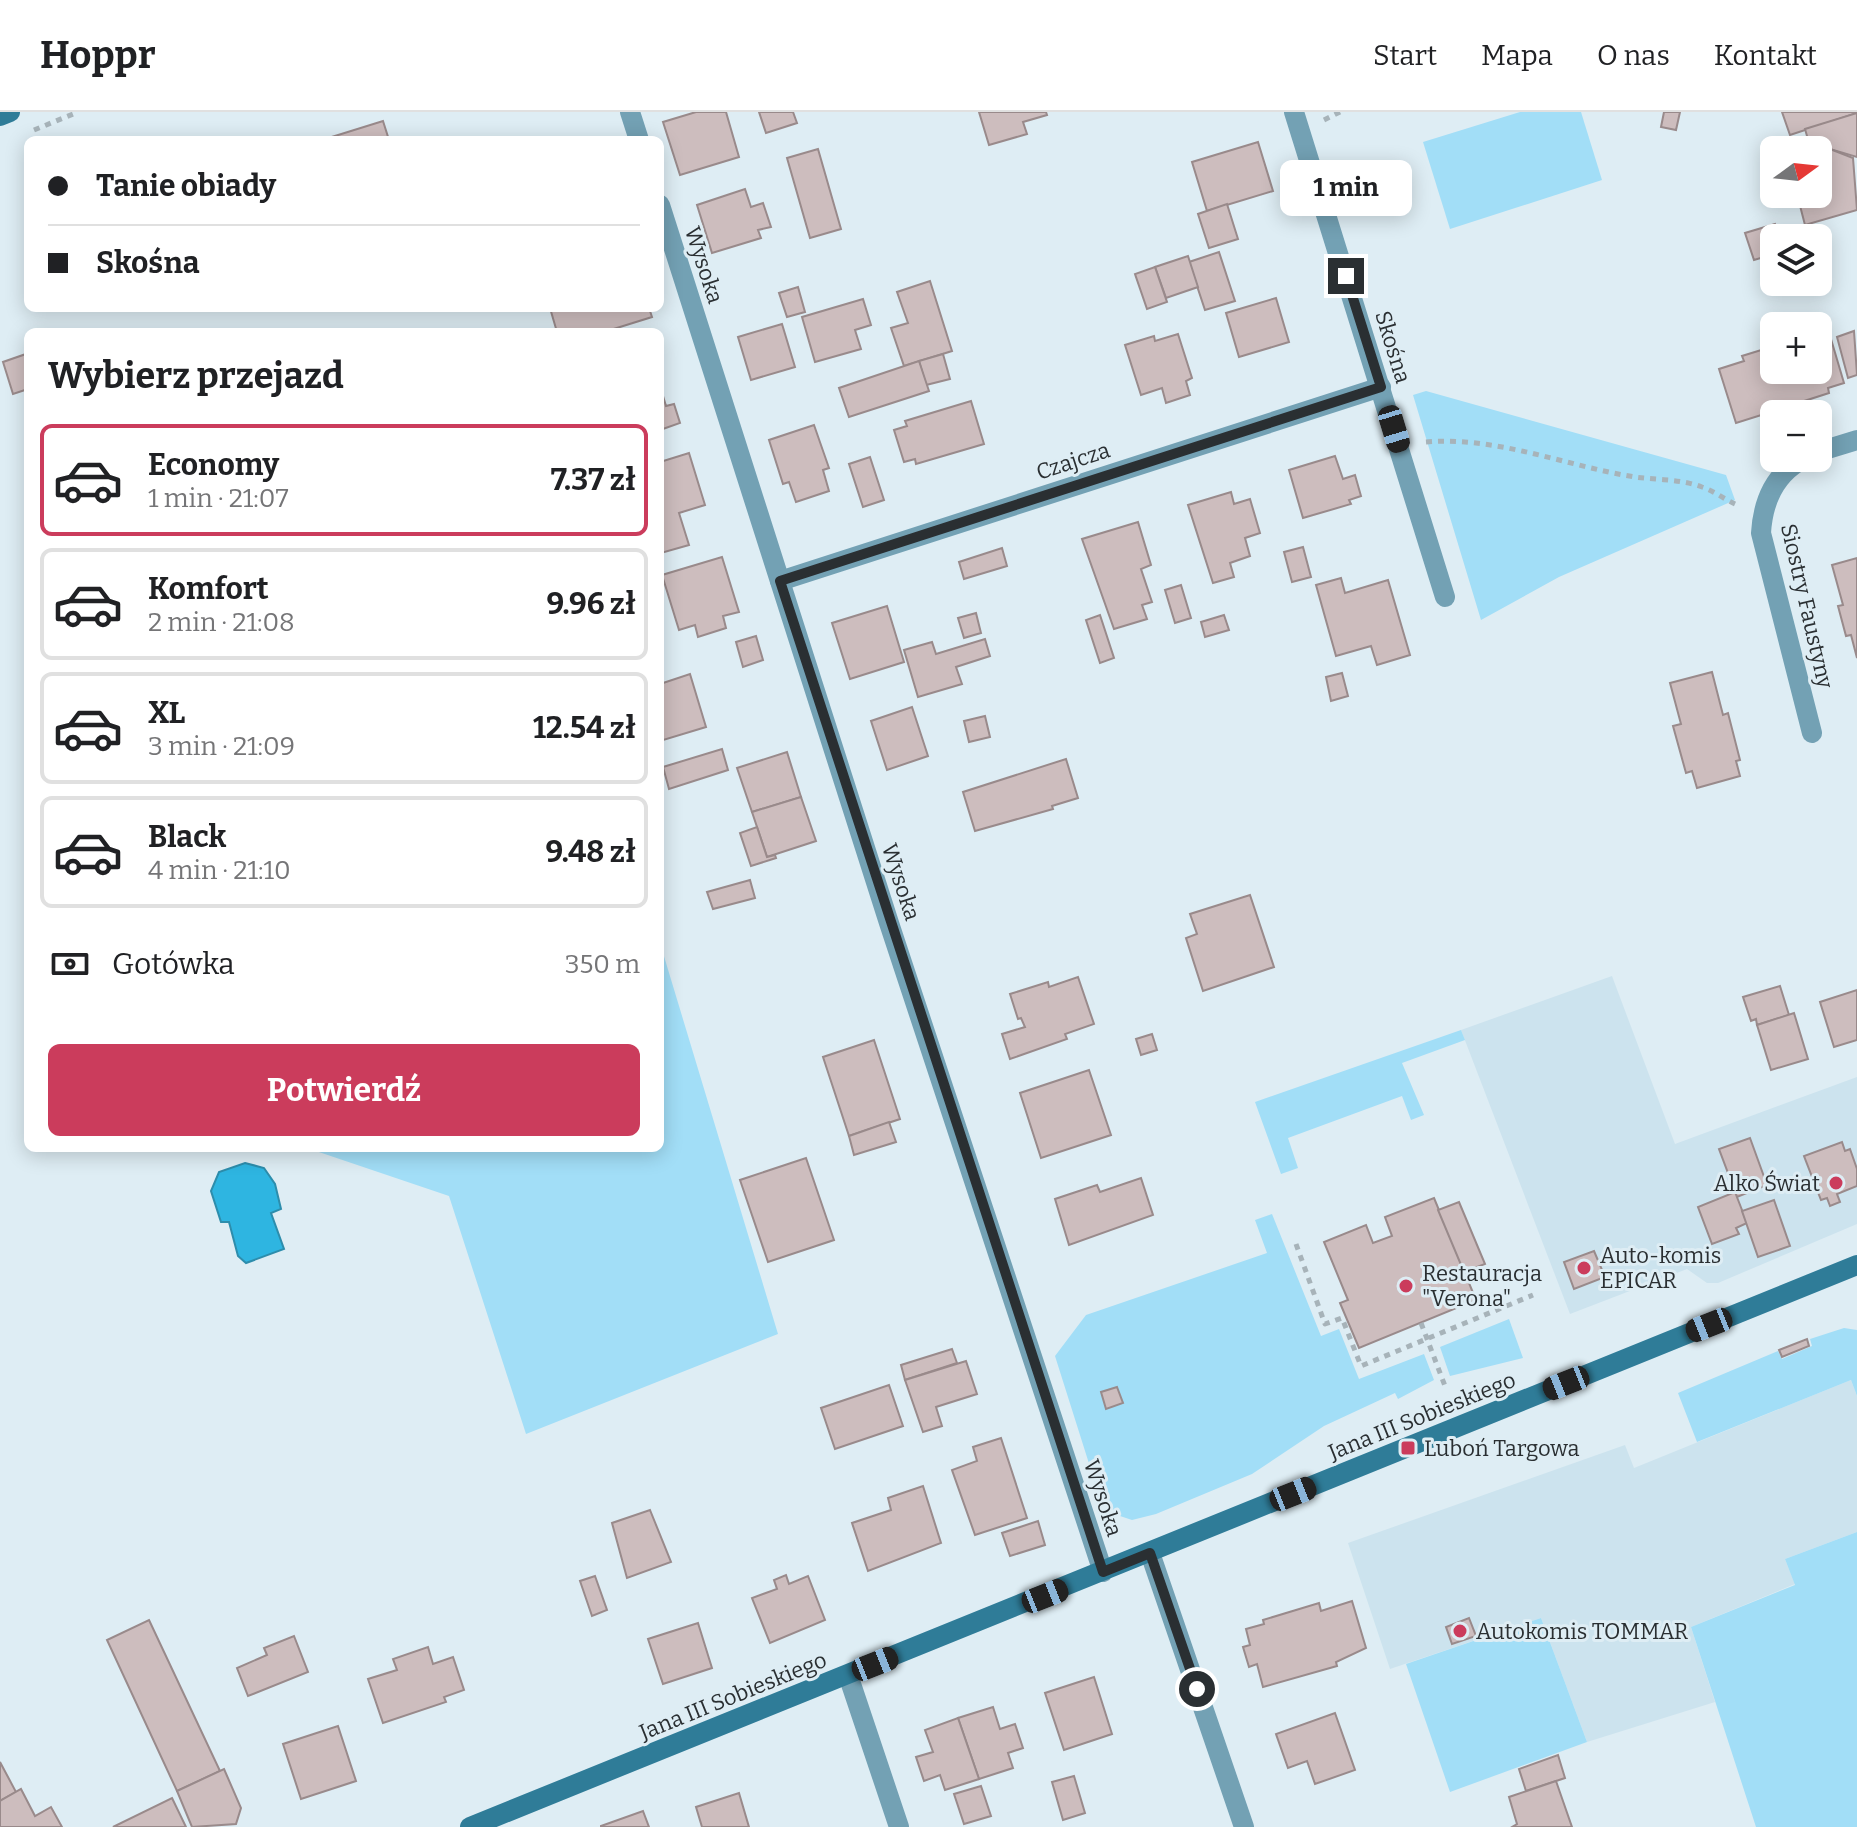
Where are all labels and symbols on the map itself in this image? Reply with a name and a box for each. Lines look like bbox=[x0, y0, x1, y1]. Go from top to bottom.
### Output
north arrow bbox=[1760, 136, 1832, 208]
callout: 1 min bbox=[1280, 160, 1412, 216]
street label: Wysoka bbox=[679, 223, 729, 307]
route end bbox=[1328, 258, 1364, 294]
street label: Skośna bbox=[1369, 308, 1417, 386]
car bbox=[1376, 403, 1412, 455]
street label: Czajcza bbox=[1033, 436, 1113, 486]
street label: Siostry Faustyny bbox=[1775, 521, 1839, 691]
street label: Wysoka bbox=[876, 840, 926, 924]
place label: Alko Świat bbox=[1714, 1169, 1820, 1197]
marker: Alko Świat bbox=[1827, 1174, 1845, 1192]
place label: Auto-komis EPICAR bbox=[1600, 1242, 1721, 1294]
marker: Auto-komis EPICAR bbox=[1575, 1259, 1593, 1277]
place label: Restauracja "Verona" bbox=[1422, 1260, 1542, 1312]
marker: Restauracja "Verona" bbox=[1397, 1277, 1415, 1295]
car bbox=[1682, 1305, 1736, 1345]
car bbox=[1539, 1363, 1593, 1403]
street label: Jana III Sobieskiego bbox=[1323, 1366, 1520, 1466]
place label: Luboń Targowa bbox=[1424, 1435, 1580, 1462]
marker: Luboń Targowa bbox=[1399, 1439, 1417, 1457]
street label: Wysoka bbox=[1078, 1456, 1128, 1540]
car bbox=[1266, 1474, 1320, 1514]
car bbox=[1018, 1576, 1072, 1616]
place label: Autokomis TOMMAR bbox=[1476, 1618, 1689, 1645]
marker: Autokomis TOMMAR bbox=[1451, 1622, 1469, 1640]
car bbox=[848, 1644, 902, 1684]
street label: Jana III Sobieskiego bbox=[634, 1646, 831, 1746]
route start bbox=[1179, 1671, 1215, 1707]

